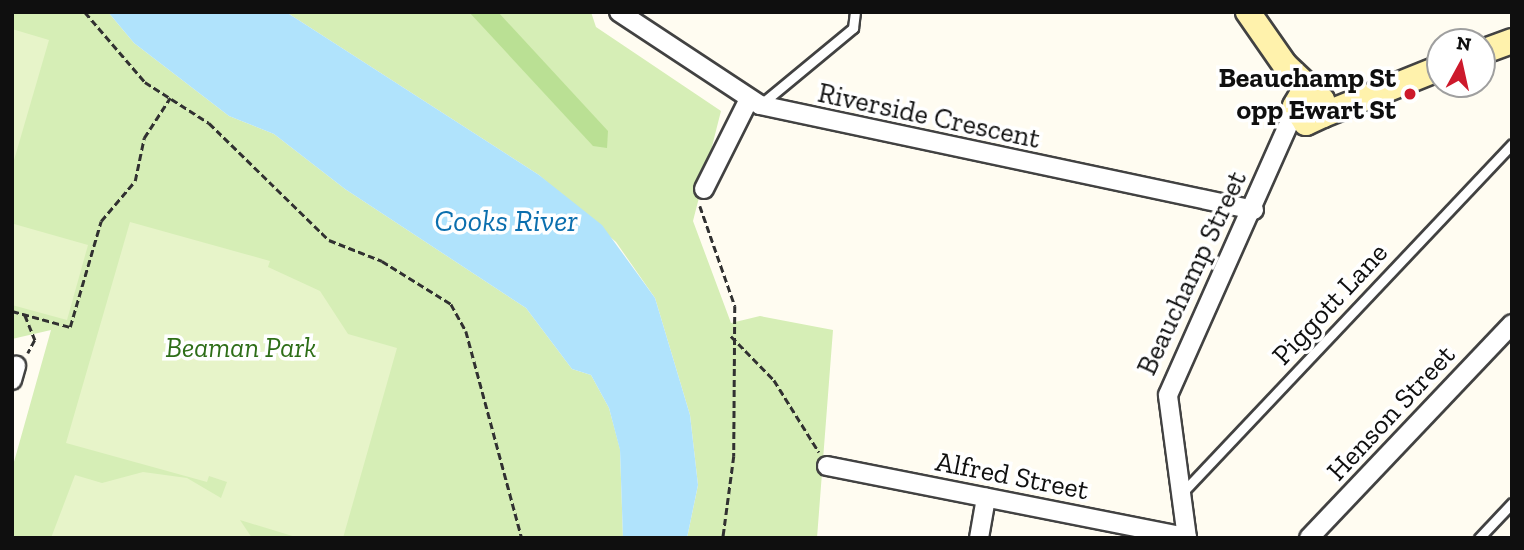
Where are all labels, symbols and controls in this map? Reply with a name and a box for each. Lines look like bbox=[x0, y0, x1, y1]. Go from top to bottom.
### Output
north arrow bbox=[1426, 28, 1496, 98]
text: N bbox=[1455, 31, 1472, 56]
place label: Beauchamp St opp Ewart St bbox=[1218, 61, 1396, 127]
street label: Riverside Crescent bbox=[815, 76, 1043, 156]
marker: Beauchamp St opp Ewart St bbox=[1402, 86, 1418, 102]
street label: Beauchamp Street bbox=[1130, 166, 1254, 380]
water label: Cooks River bbox=[434, 203, 578, 239]
street label: Piggott Lane bbox=[1265, 236, 1395, 372]
park label: Beaman Park bbox=[165, 331, 317, 365]
street label: Henson Street bbox=[1320, 338, 1462, 488]
street label: Alfred Street bbox=[933, 445, 1091, 507]

